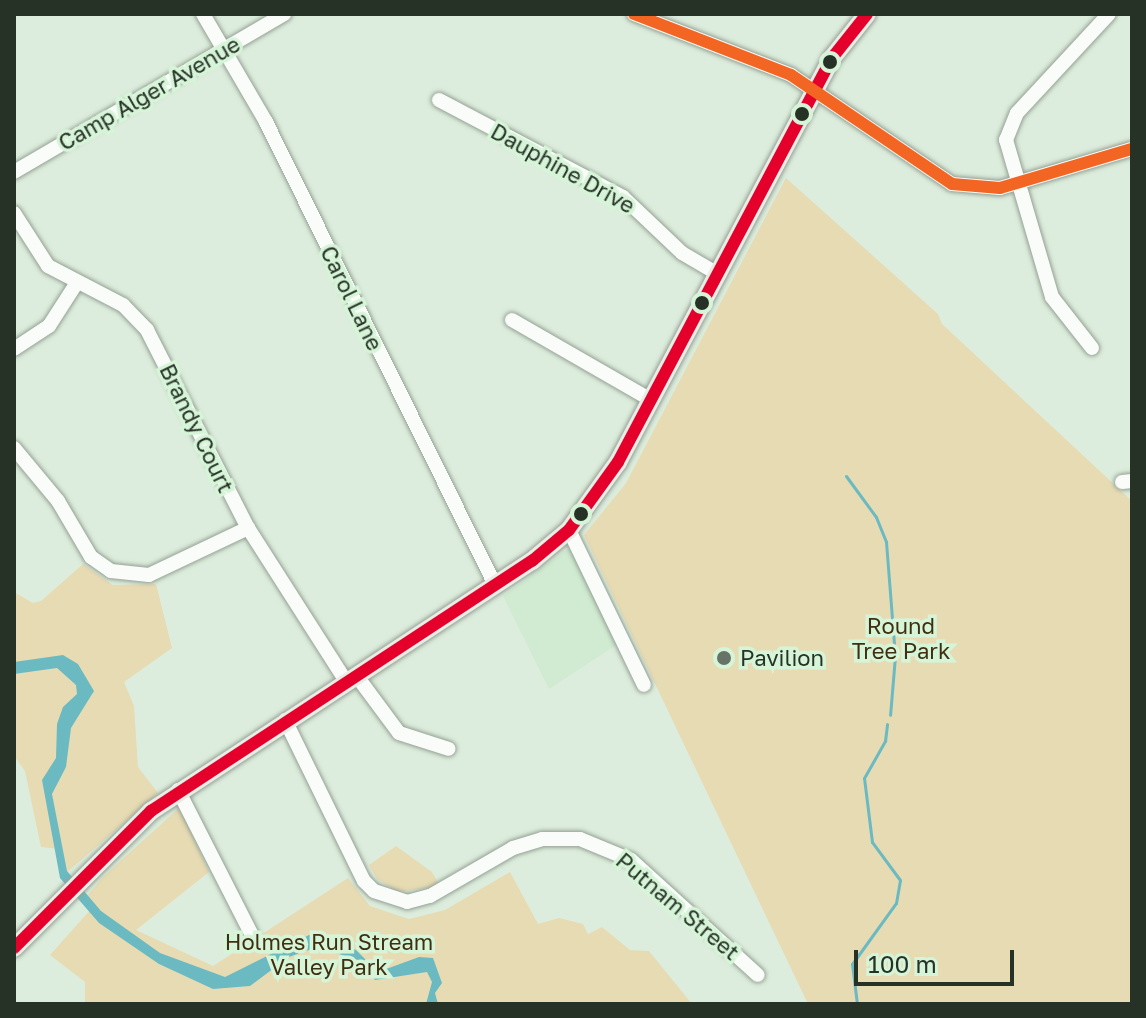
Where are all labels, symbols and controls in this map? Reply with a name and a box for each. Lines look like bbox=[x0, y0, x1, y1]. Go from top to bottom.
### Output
street label: Camp Alger Avenue bbox=[54, 30, 244, 156]
unlabelled marker bbox=[822, 54, 838, 70]
unlabelled marker bbox=[794, 106, 810, 122]
street label: Dauphine Drive bbox=[486, 118, 640, 218]
street label: Carol Lane bbox=[315, 241, 389, 355]
unlabelled marker bbox=[694, 295, 710, 311]
street label: Brandy Court bbox=[155, 359, 239, 497]
unlabelled marker bbox=[573, 506, 589, 522]
park label: Round Tree Park bbox=[852, 612, 950, 664]
place label: Pavilion bbox=[740, 645, 824, 671]
marker: Pavilion bbox=[715, 649, 733, 667]
street label: Putnam Street bbox=[611, 847, 745, 965]
park label: Holmes Run Stream Valley Park bbox=[225, 928, 433, 980]
scale bar bbox=[858, 934, 1018, 984]
text: 100 m bbox=[868, 949, 937, 978]

